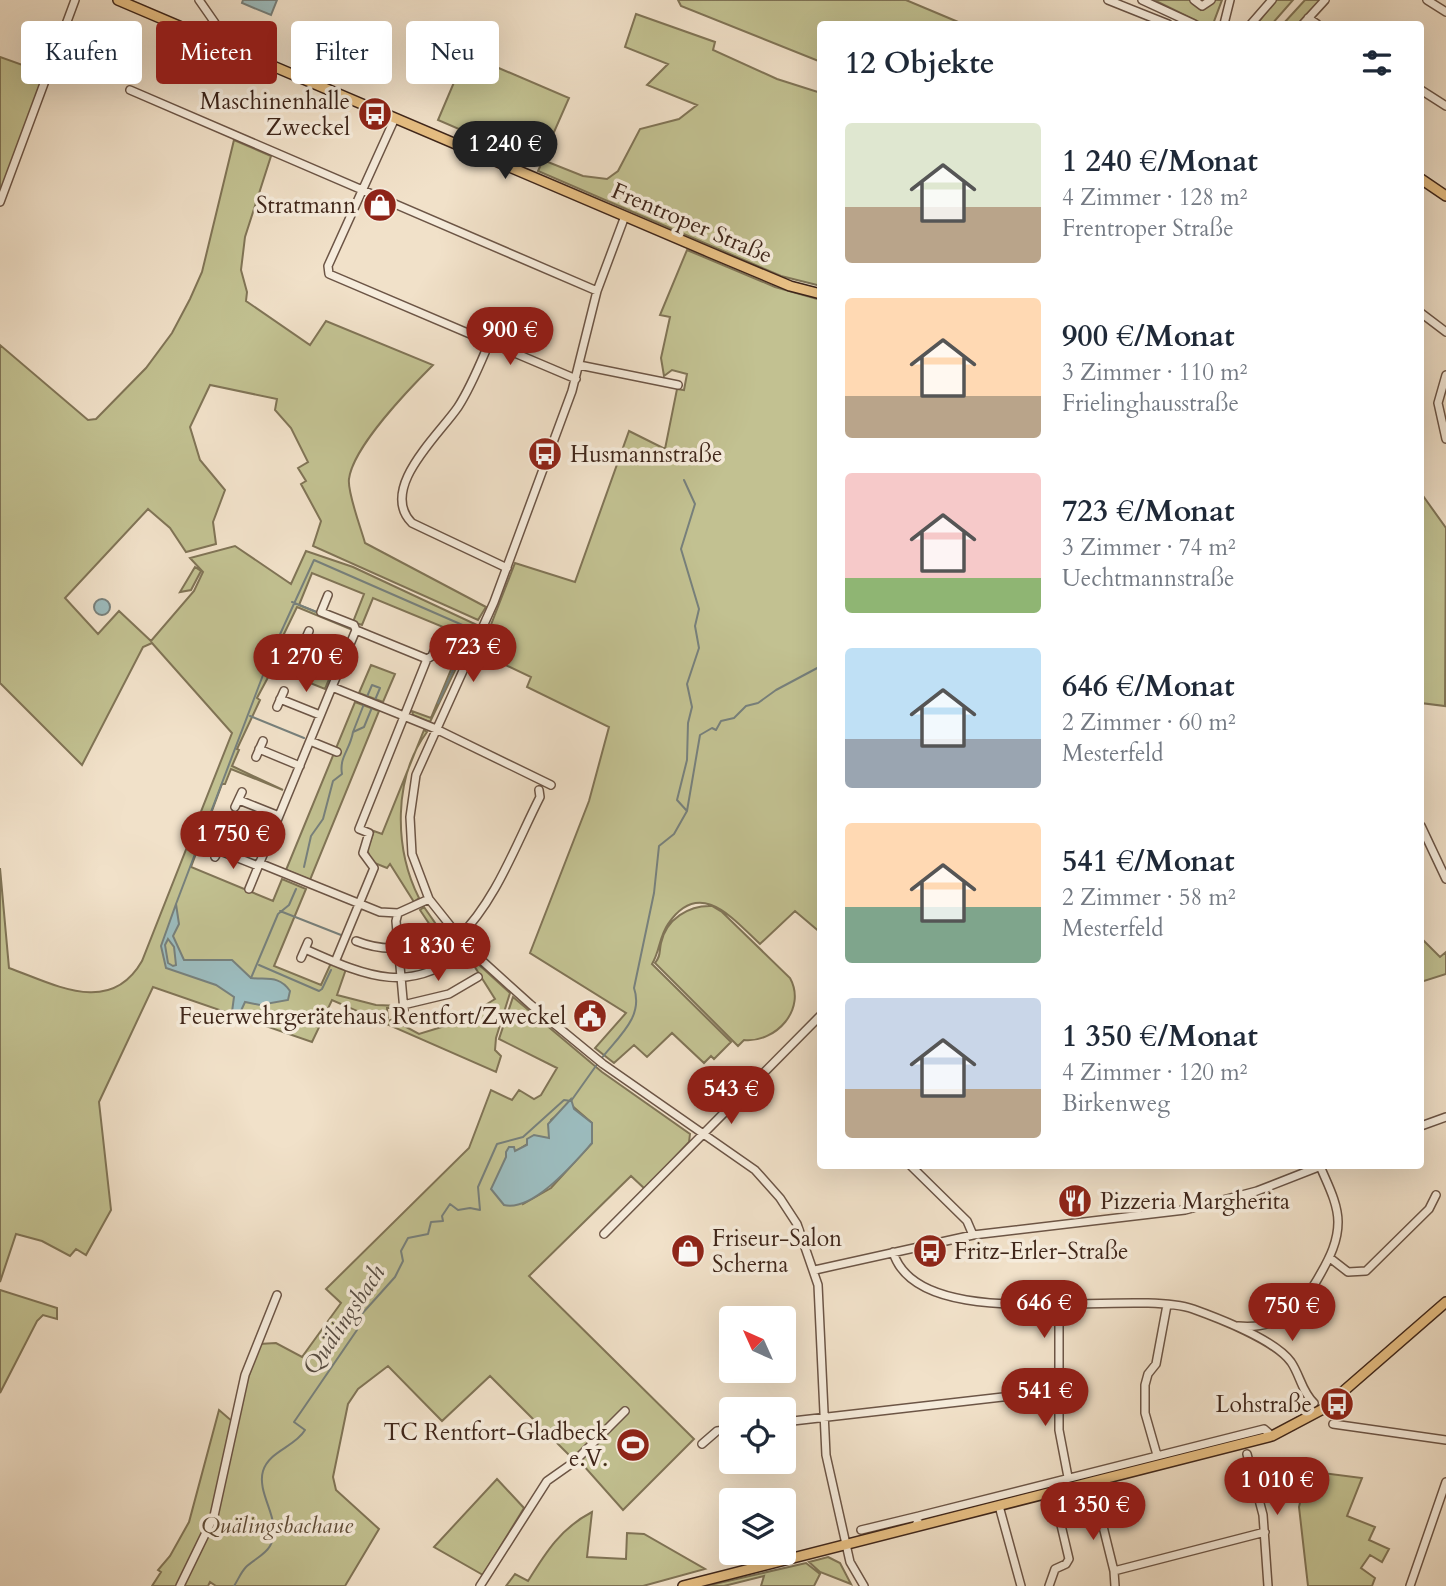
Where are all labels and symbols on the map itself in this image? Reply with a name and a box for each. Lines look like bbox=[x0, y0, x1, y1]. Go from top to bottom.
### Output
place label: Maschinenhalle Zweckel bbox=[200, 86, 350, 143]
bus stop icon: Maschinenhalle Zweckel bbox=[356, 95, 394, 133]
pin: 1 240 € bbox=[440, 122, 570, 181]
street label: Frentroper Straße bbox=[607, 175, 777, 271]
shop icon: Stratmann bbox=[361, 186, 399, 224]
place label: Stratmann bbox=[256, 190, 356, 221]
pin: 900 € bbox=[461, 308, 559, 367]
bus stop icon: Husmannstraße bbox=[526, 435, 564, 473]
place label: Husmannstraße bbox=[570, 439, 723, 470]
pin: 723 € bbox=[424, 624, 522, 684]
pin: 1 270 € bbox=[241, 634, 371, 694]
pin: 1 750 € bbox=[168, 812, 298, 871]
pin: 1 830 € bbox=[373, 923, 503, 983]
public building icon: Feuerwehrgerätehaus Rentfort/Zweckel bbox=[571, 997, 609, 1035]
place label: Feuerwehrgerätehaus Rentfort/Zweckel bbox=[179, 1001, 566, 1032]
pin: 543 € bbox=[682, 1066, 780, 1126]
restaurant icon: Pizzeria Margherita bbox=[1056, 1182, 1094, 1220]
place label: Pizzeria Margherita bbox=[1100, 1186, 1290, 1217]
place label: Friseur-Salon Scherna bbox=[712, 1223, 842, 1280]
shop icon: Friseur-Salon Scherna bbox=[669, 1232, 707, 1270]
bus stop icon: Fritz-Erler-Straße bbox=[911, 1232, 949, 1270]
place label: Fritz-Erler-Straße bbox=[954, 1236, 1129, 1267]
water label: Quälingsbach bbox=[295, 1258, 393, 1382]
pin: 646 € bbox=[995, 1280, 1093, 1340]
pin: 750 € bbox=[1243, 1284, 1341, 1343]
north arrow bbox=[719, 1306, 796, 1382]
pin: 541 € bbox=[996, 1368, 1094, 1428]
bus stop icon: Lohstraße bbox=[1318, 1385, 1356, 1423]
place label: Lohstraße bbox=[1216, 1389, 1312, 1420]
place label: TC Rentfort-Gladbeck e.V. bbox=[383, 1417, 609, 1474]
sports icon: TC Rentfort-Gladbeck e.V. bbox=[614, 1426, 652, 1464]
pin: 1 010 € bbox=[1212, 1458, 1342, 1517]
pin: 1 350 € bbox=[1028, 1482, 1158, 1542]
park label: Quälingsbachaue bbox=[201, 1510, 353, 1541]

